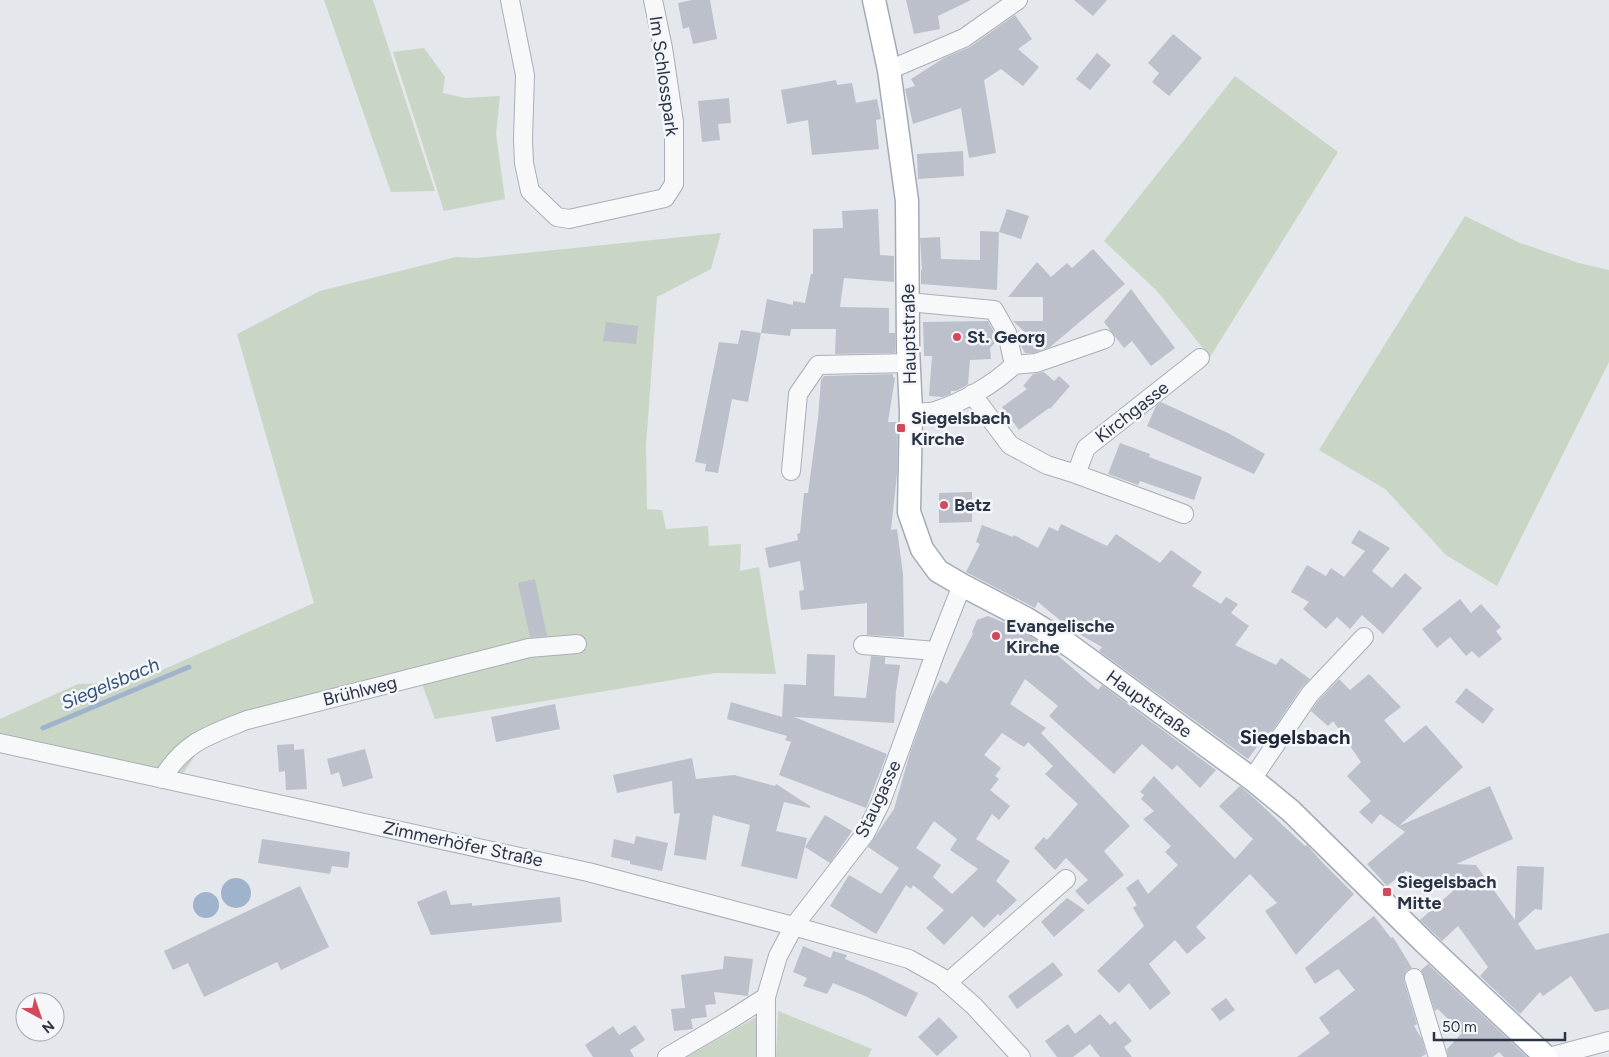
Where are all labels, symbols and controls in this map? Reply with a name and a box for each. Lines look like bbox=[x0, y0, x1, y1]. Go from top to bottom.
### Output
street label: Im Schlosspark bbox=[645, 14, 683, 138]
street label: Hauptstraße bbox=[897, 283, 921, 384]
place label: St. Georg bbox=[967, 326, 1045, 348]
marker: St. Georg bbox=[951, 331, 963, 343]
street label: Kirchgasse bbox=[1091, 376, 1173, 448]
place label: Siegelsbach Kirche bbox=[911, 407, 1011, 450]
marker: Siegelsbach Kirche bbox=[895, 422, 907, 434]
place label: Betz bbox=[954, 494, 991, 516]
marker: Betz bbox=[938, 499, 950, 511]
place label: Evangelische Kirche bbox=[1006, 615, 1115, 658]
marker: Evangelische Kirche bbox=[990, 630, 1002, 642]
water label: Siegelsbach bbox=[58, 652, 163, 714]
street label: Hauptstraße bbox=[1102, 666, 1196, 743]
street label: Brühlweg bbox=[321, 671, 399, 711]
district label: Siegelsbach bbox=[1240, 725, 1350, 749]
street label: Staugasse bbox=[850, 756, 906, 841]
street label: Zimmerhöfer Straße bbox=[381, 816, 545, 872]
place label: Siegelsbach Mitte bbox=[1397, 871, 1497, 914]
marker: Siegelsbach Mitte bbox=[1381, 886, 1393, 898]
north arrow bbox=[15, 992, 65, 1042]
scale bar bbox=[1434, 1010, 1565, 1042]
text: N bbox=[38, 1017, 58, 1037]
text: 50 m bbox=[1442, 1018, 1477, 1036]

